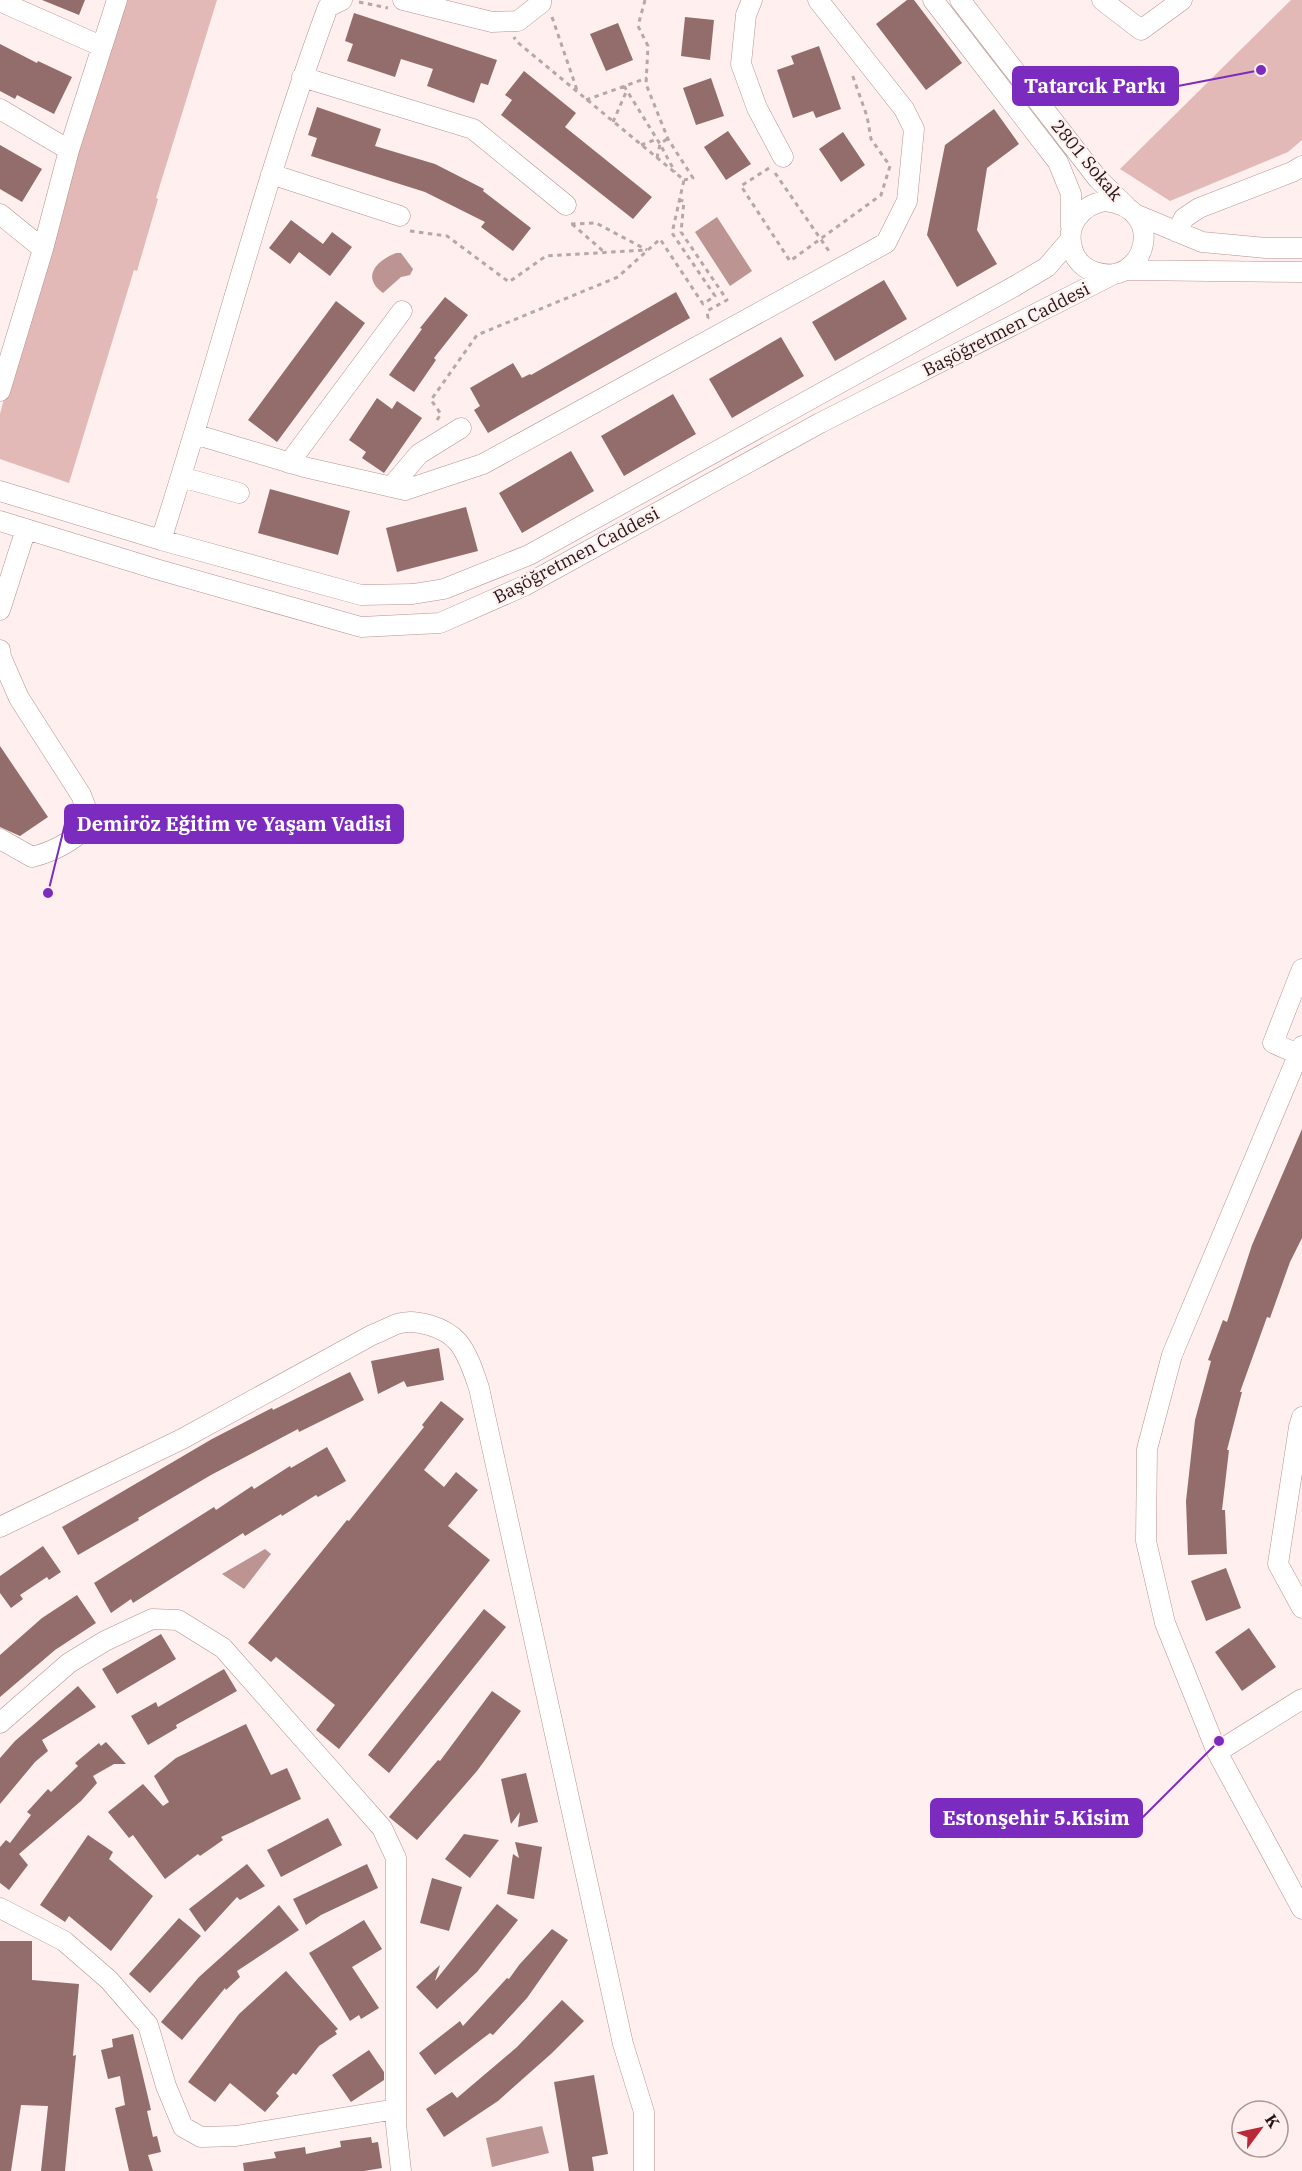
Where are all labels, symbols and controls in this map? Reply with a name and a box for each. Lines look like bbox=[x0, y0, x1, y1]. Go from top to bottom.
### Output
callout: Tatarcık Parkı bbox=[1013, 67, 1178, 105]
text: Tatarcık Parkı bbox=[1024, 72, 1166, 99]
street label: 2801 Sokak bbox=[1046, 115, 1128, 206]
street label: Başöğretmen Caddesi bbox=[919, 277, 1094, 381]
street label: Başöğretmen Caddesi bbox=[489, 501, 663, 608]
callout: Demiröz Eğitim ve Yaşam Vadisi bbox=[65, 805, 403, 843]
text: Demiröz Eğitim ve Yaşam Vadisi bbox=[77, 810, 392, 837]
callout: Estonşehir 5.Kisim bbox=[931, 1799, 1142, 1837]
text: Estonşehir 5.Kisim bbox=[942, 1804, 1130, 1831]
north arrow bbox=[1230, 2099, 1290, 2159]
text: K bbox=[1261, 2110, 1285, 2132]

